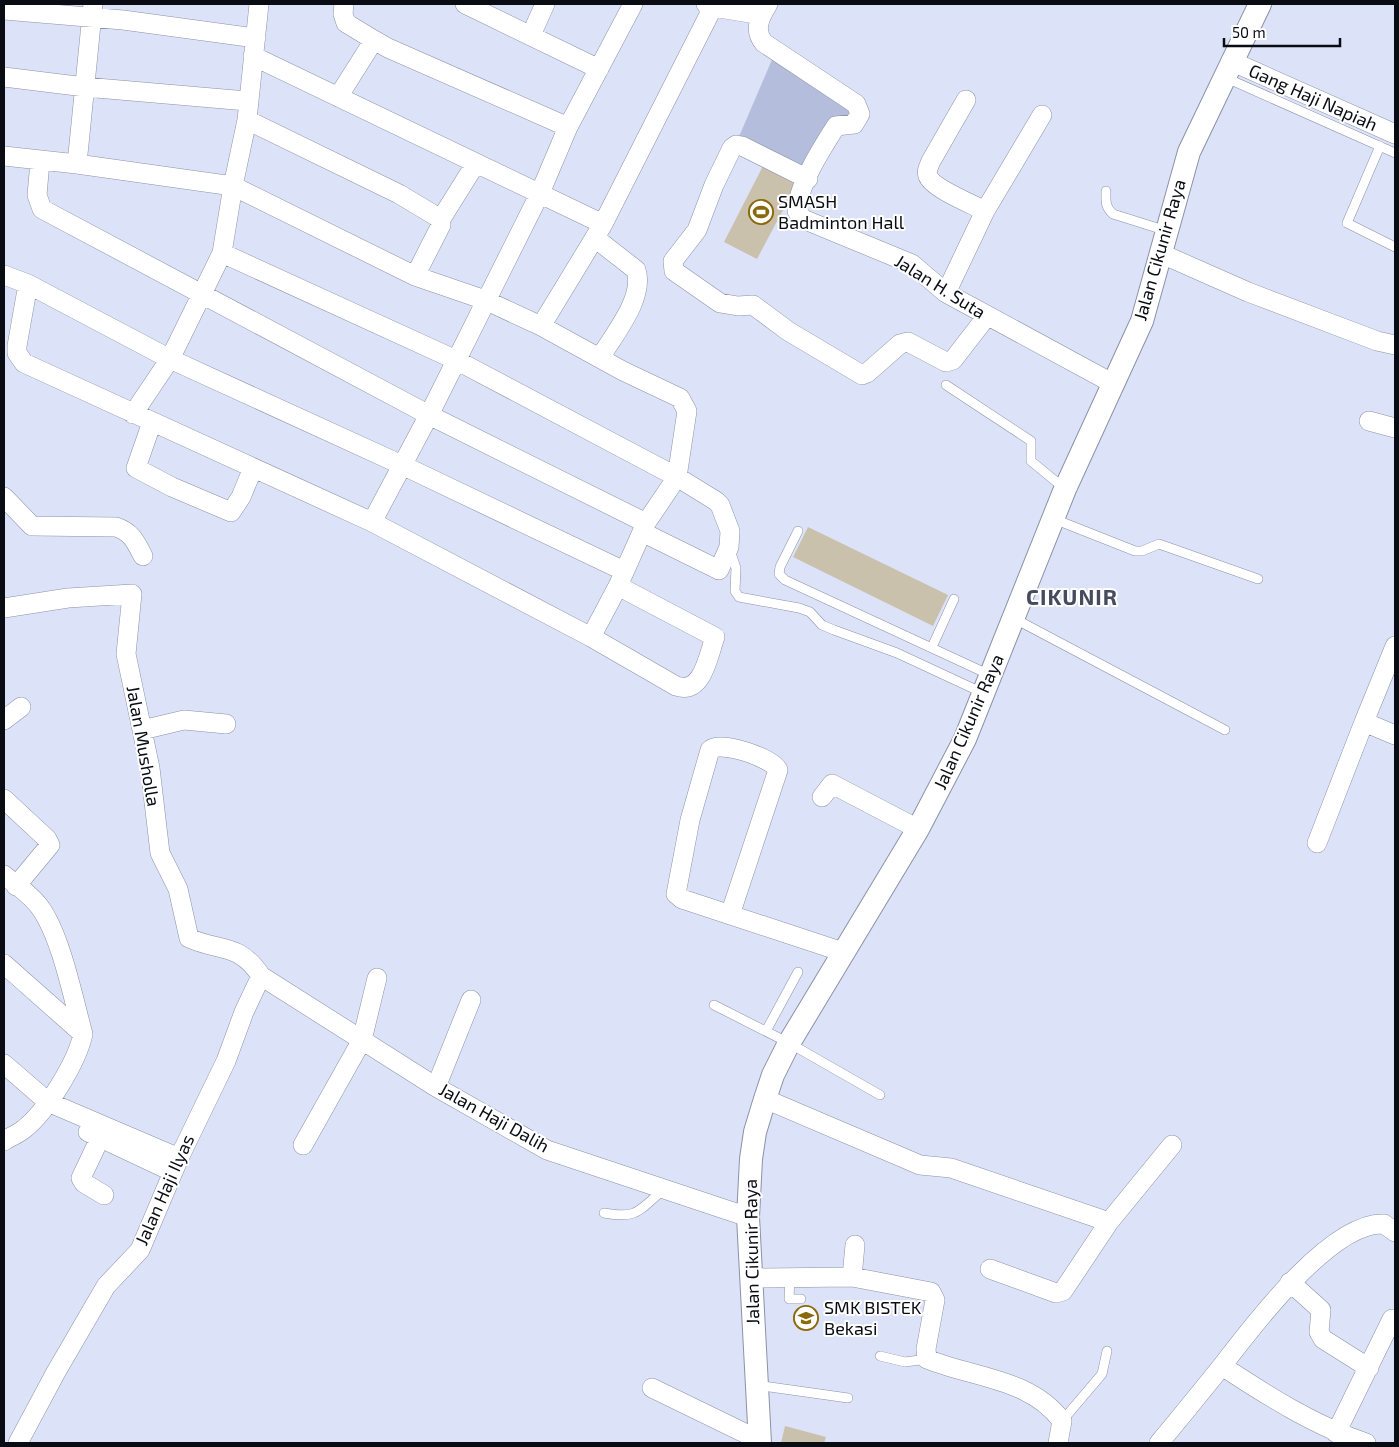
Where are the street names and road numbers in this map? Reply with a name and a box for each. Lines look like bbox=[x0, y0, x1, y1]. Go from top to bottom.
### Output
street label: Gang Haji Napiah bbox=[1246, 59, 1381, 135]
street label: Jalan Cikunir Raya bbox=[1128, 177, 1190, 323]
street label: Jalan H. Suta bbox=[891, 250, 990, 323]
street label: Jalan Cikunir Raya bbox=[928, 650, 1008, 793]
street label: Jalan Musholla bbox=[123, 684, 165, 808]
street label: Jalan Haji Dalih bbox=[435, 1078, 553, 1156]
street label: Jalan Haji Ilyas bbox=[130, 1131, 198, 1248]
street label: Jalan Cikunir Raya bbox=[739, 1179, 763, 1325]

